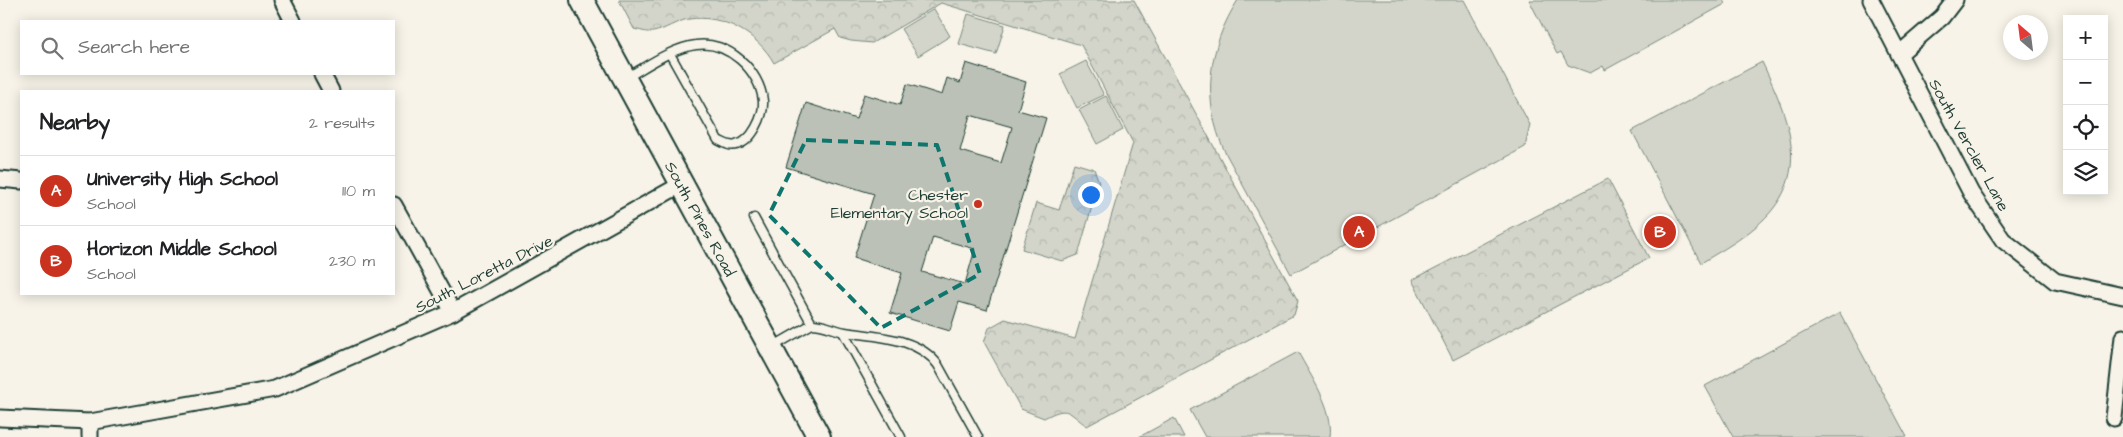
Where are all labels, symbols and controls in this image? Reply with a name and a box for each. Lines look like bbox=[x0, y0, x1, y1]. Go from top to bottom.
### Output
north arrow bbox=[2003, 15, 2048, 60]
map controls bbox=[2063, 15, 2108, 195]
button: + bbox=[2063, 15, 2108, 60]
search box bbox=[20, 20, 395, 75]
icon: search bbox=[38, 34, 66, 62]
text: Search here bbox=[78, 34, 190, 61]
button: − bbox=[2063, 60, 2108, 105]
street label: South Vercler Lane bbox=[1923, 75, 2015, 215]
button: locate bbox=[2063, 105, 2108, 150]
text: Nearby bbox=[40, 108, 110, 137]
text: 2 results bbox=[309, 112, 375, 134]
button: layers bbox=[2063, 150, 2108, 195]
street label: South Pines Road bbox=[659, 157, 741, 281]
text: University High School bbox=[87, 166, 278, 193]
text: A bbox=[51, 180, 61, 202]
text: 110 m bbox=[342, 180, 375, 202]
your location bbox=[1078, 182, 1104, 208]
place label: Chester Elementary School bbox=[831, 184, 968, 225]
text: School bbox=[87, 193, 136, 215]
marker: Chester Elementary School bbox=[972, 198, 984, 210]
pin: A bbox=[1343, 213, 1375, 251]
pin: B bbox=[1644, 213, 1676, 251]
street label: South Loretta Drive bbox=[411, 230, 557, 318]
text: Horizon Middle School bbox=[87, 236, 277, 263]
text: B bbox=[50, 250, 62, 272]
text: 230 m bbox=[329, 250, 375, 272]
text: School bbox=[87, 263, 136, 285]

